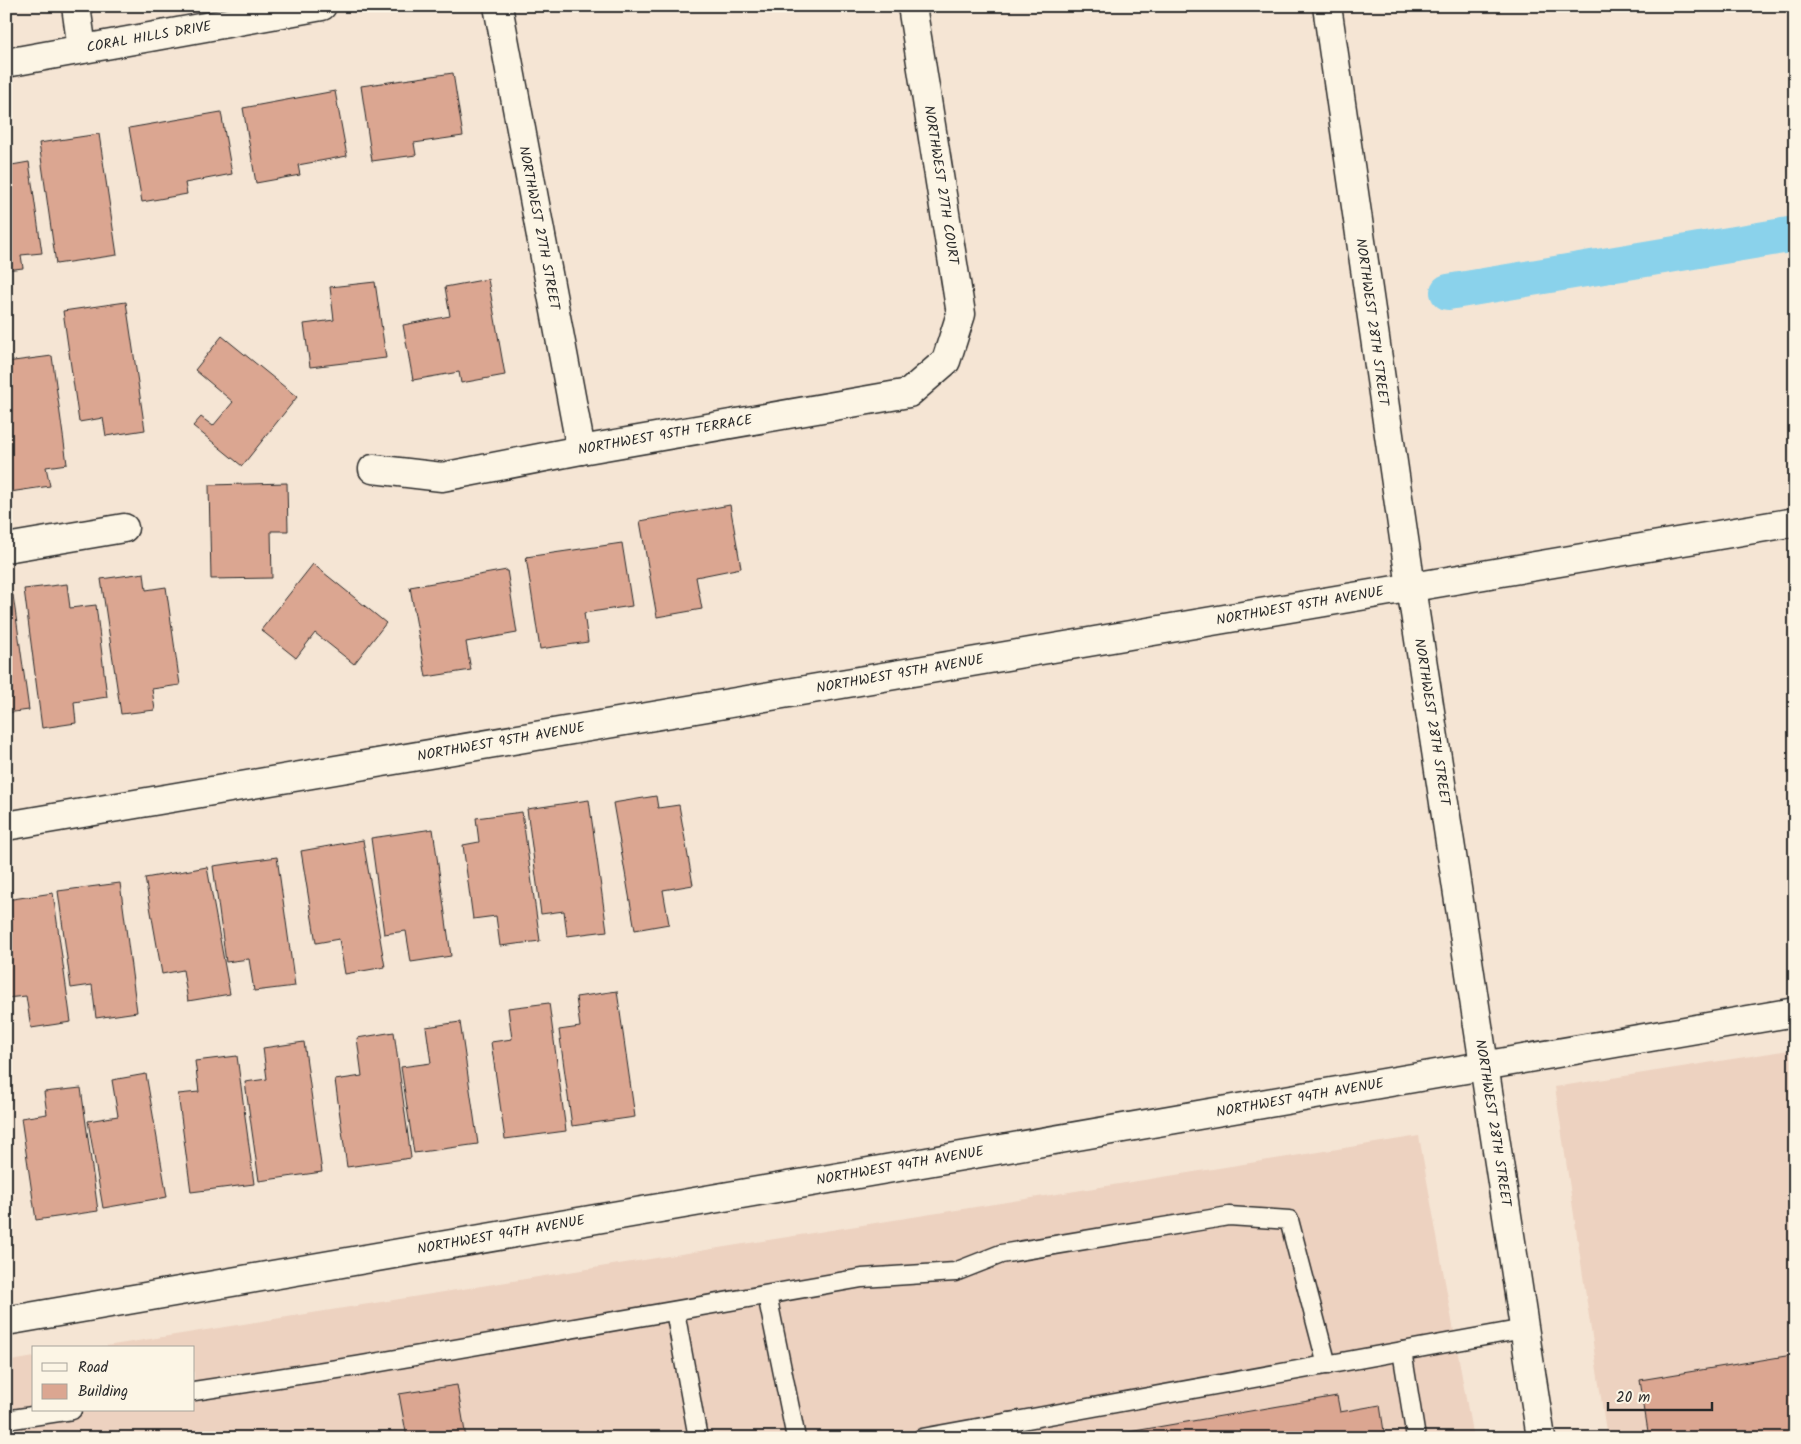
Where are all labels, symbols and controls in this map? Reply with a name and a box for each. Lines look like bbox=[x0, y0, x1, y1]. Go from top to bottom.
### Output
street label: CORAL HILLS DRIVE bbox=[85, 15, 214, 59]
street label: NORTHWEST 27TH COURT bbox=[918, 104, 965, 268]
street label: NORTHWEST 27TH STREET bbox=[512, 144, 566, 313]
street label: NORTHWEST 28TH STREET bbox=[1349, 237, 1395, 409]
street label: NORTHWEST 95TH TERRACE bbox=[576, 409, 755, 461]
street label: NORTHWEST 95TH AVENUE bbox=[1214, 580, 1386, 632]
street label: NORTHWEST 28TH STREET bbox=[1408, 637, 1456, 809]
street label: NORTHWEST 95TH AVENUE bbox=[814, 648, 986, 700]
street label: NORTHWEST 95TH AVENUE bbox=[415, 716, 587, 768]
street label: NORTHWEST 28TH STREET bbox=[1469, 1038, 1517, 1210]
street label: NORTHWEST 94TH AVENUE bbox=[1214, 1072, 1386, 1124]
street label: NORTHWEST 94TH AVENUE bbox=[814, 1140, 986, 1192]
street label: NORTHWEST 94TH AVENUE bbox=[415, 1209, 587, 1261]
legend bbox=[32, 1346, 195, 1412]
text: Road bbox=[78, 1356, 109, 1380]
scale bar bbox=[1608, 1379, 1712, 1411]
text: Building bbox=[78, 1380, 128, 1404]
text: 20 m bbox=[1616, 1386, 1650, 1410]

